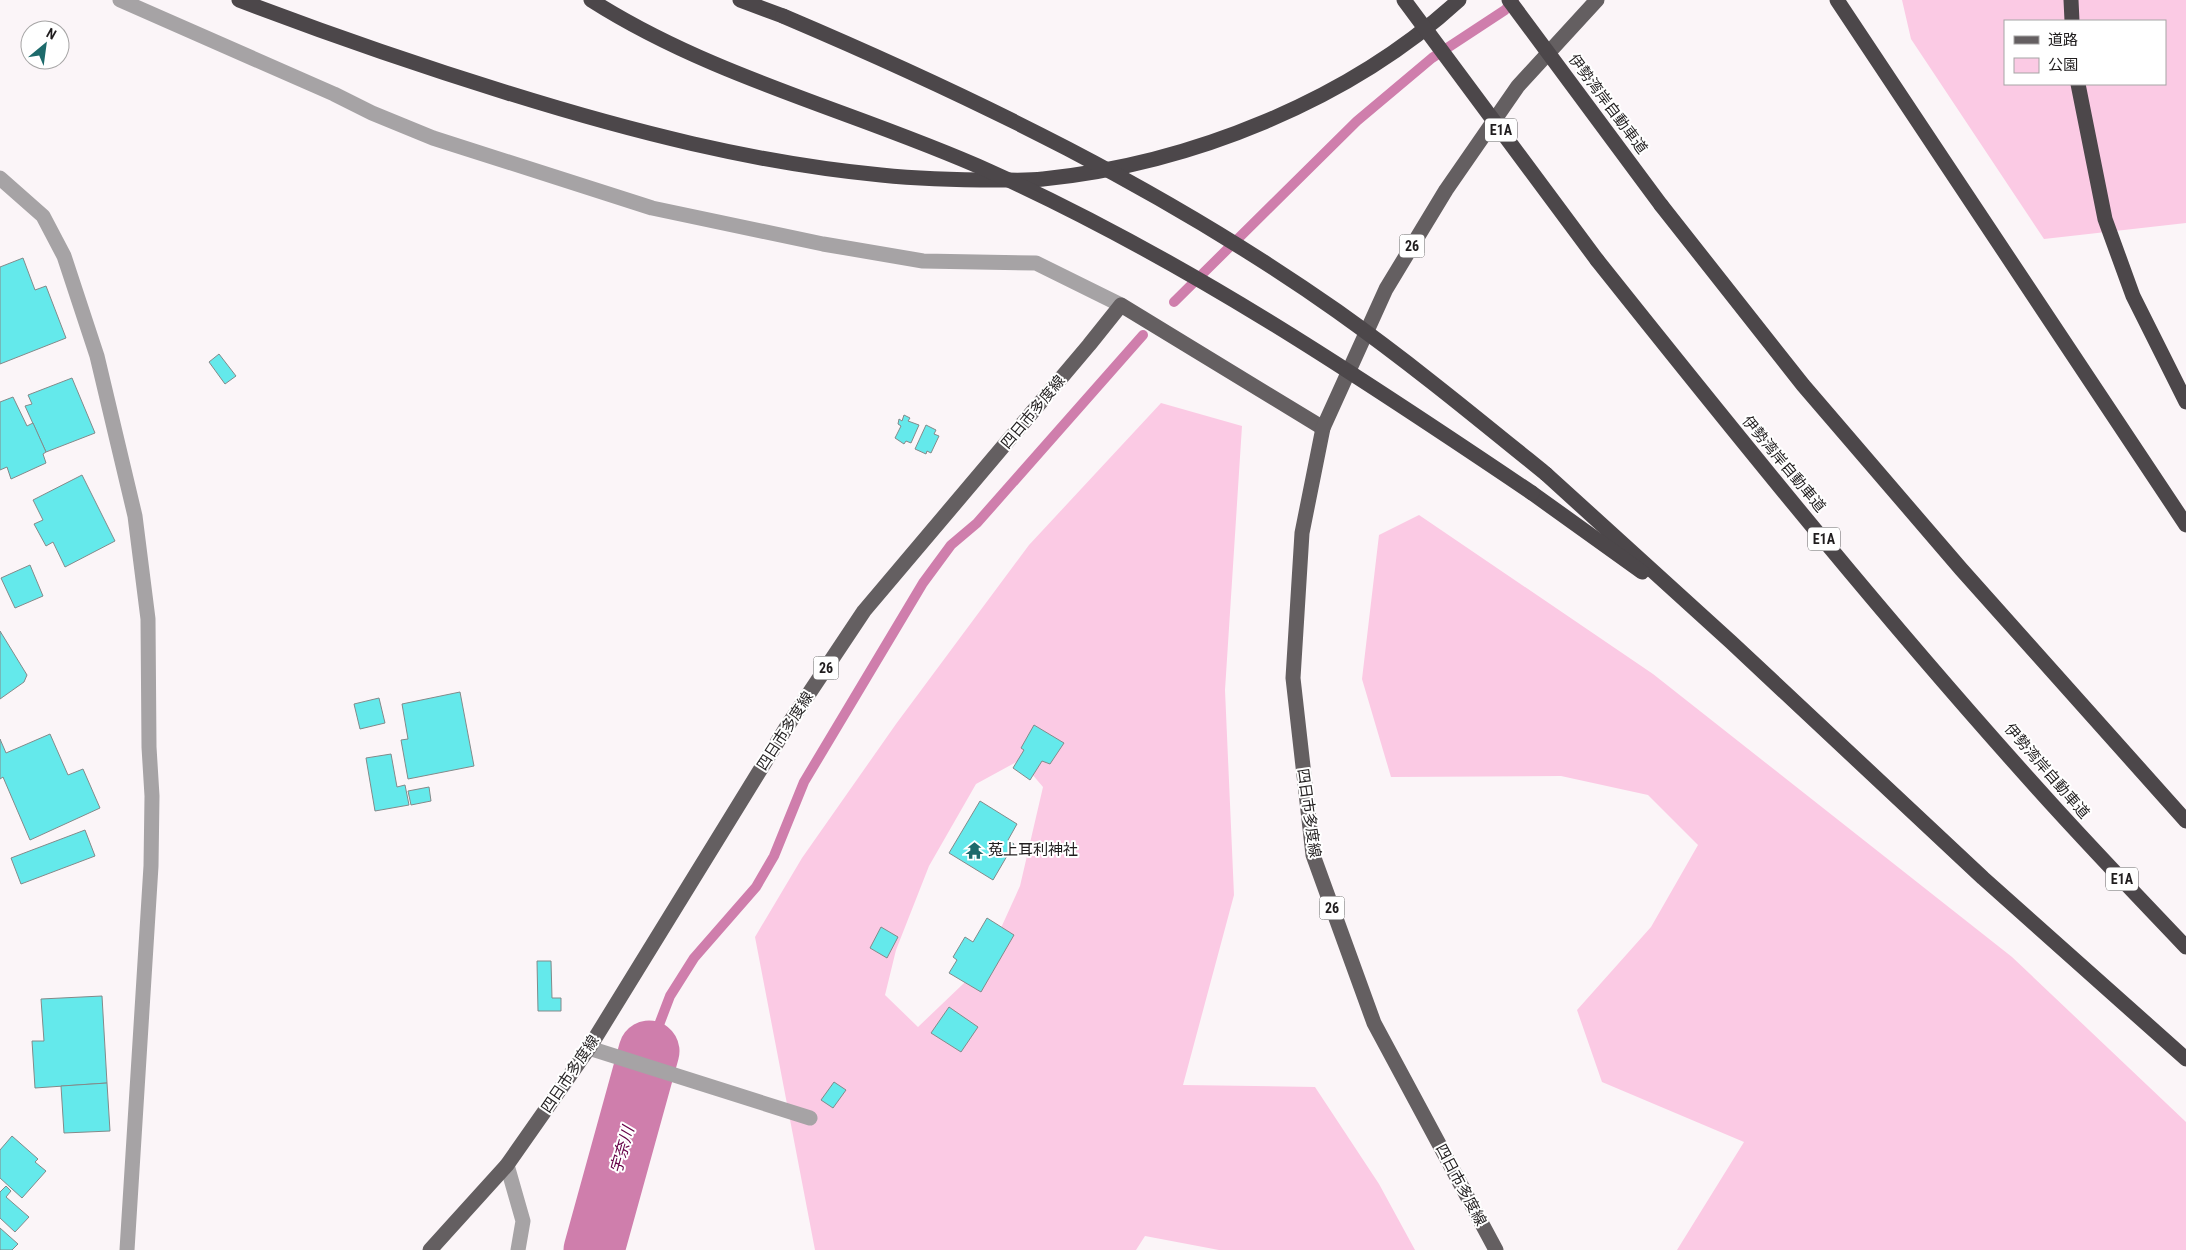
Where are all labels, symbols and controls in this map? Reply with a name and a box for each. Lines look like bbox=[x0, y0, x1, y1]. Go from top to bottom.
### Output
north arrow bbox=[20, 20, 70, 70]
legend bbox=[2004, 20, 2166, 85]
text: N bbox=[44, 25, 59, 43]
text: 道路 bbox=[2048, 31, 2078, 49]
street label: 伊勢湾岸自動車道 bbox=[1565, 51, 1651, 157]
text: 公園 bbox=[2048, 56, 2078, 74]
road number: E1A bbox=[1485, 118, 1517, 142]
road number: 26 bbox=[1400, 235, 1424, 258]
street label: 四日市多度線 bbox=[997, 372, 1069, 452]
street label: 伊勢湾岸自動車道 bbox=[1739, 412, 1829, 516]
road number: E1A bbox=[1808, 528, 1840, 550]
road number: 26 bbox=[814, 656, 838, 680]
street label: 四日市多度線 bbox=[753, 688, 817, 774]
street label: 伊勢湾岸自動車道 bbox=[2001, 720, 2093, 822]
street label: 四日市多度線 bbox=[1294, 767, 1324, 859]
temple icon: 菟上耳利神社 bbox=[964, 840, 984, 860]
place label: 菟上耳利神社 bbox=[988, 841, 1078, 859]
road number: E1A bbox=[2106, 868, 2138, 891]
road number: 26 bbox=[1320, 896, 1344, 920]
street label: 四日市多度線 bbox=[537, 1032, 603, 1116]
water label: 宇奈川 bbox=[606, 1122, 638, 1176]
street label: 四日市多度線 bbox=[1432, 1141, 1490, 1229]

